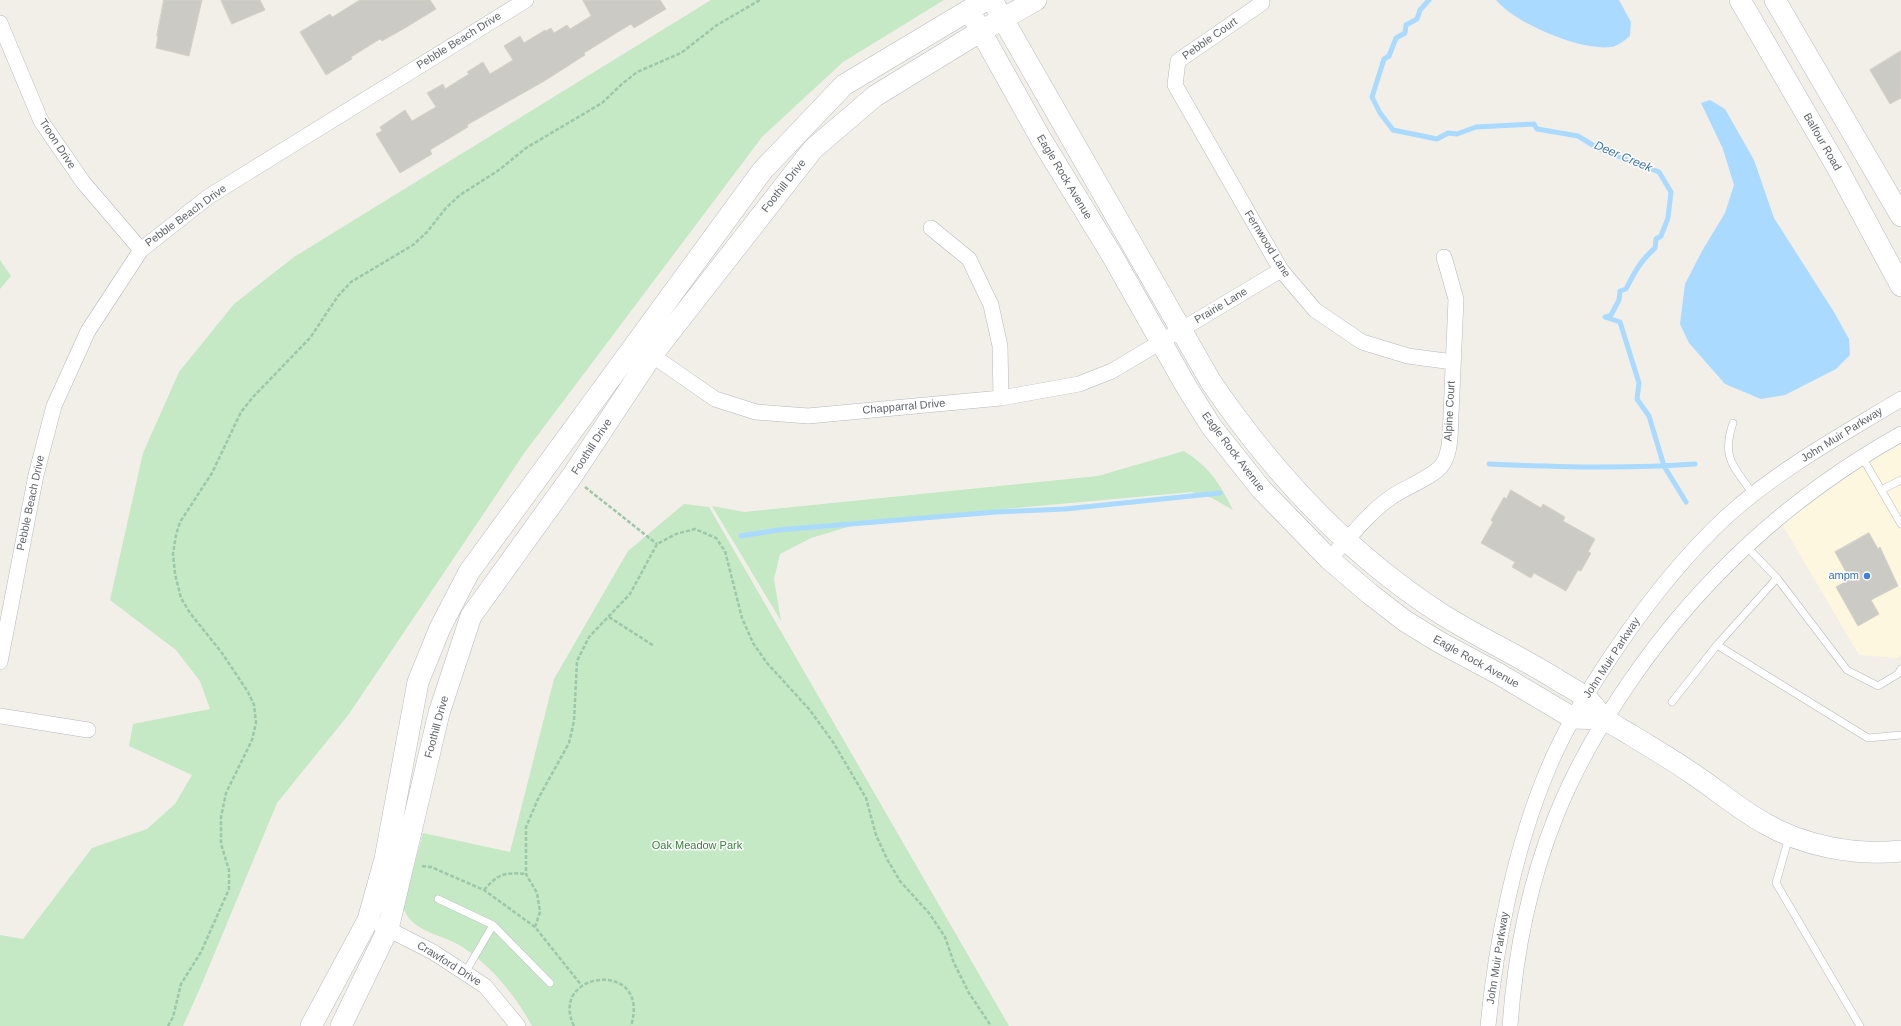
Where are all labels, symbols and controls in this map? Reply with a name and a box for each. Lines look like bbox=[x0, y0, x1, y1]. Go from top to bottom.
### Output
street label: Pebble Beach Drive bbox=[414, 10, 504, 72]
street label: Pebble Court bbox=[1180, 15, 1240, 63]
street label: Balfour Road bbox=[1800, 111, 1844, 173]
street label: Troon Drive bbox=[36, 116, 78, 172]
street label: Eagle Rock Avenue bbox=[1034, 132, 1094, 222]
water label: Deer Creek bbox=[1592, 138, 1654, 176]
street label: Foothill Drive bbox=[759, 157, 809, 215]
street label: Pebble Beach Drive bbox=[143, 182, 229, 250]
street label: Fernwood Lane bbox=[1241, 208, 1293, 280]
street label: Prairie Lane bbox=[1192, 285, 1250, 327]
street label: Alpine Court bbox=[1442, 380, 1458, 442]
street label: Chapparral Drive bbox=[862, 397, 946, 417]
street label: John Muir Parkway bbox=[1799, 405, 1885, 465]
street label: Eagle Rock Avenue bbox=[1199, 410, 1267, 494]
street label: Foothill Drive bbox=[569, 416, 615, 478]
street label: Pebble Beach Drive bbox=[14, 454, 48, 552]
place label: ampm bbox=[1828, 569, 1859, 583]
marker: ampm bbox=[1862, 571, 1872, 581]
street label: John Muir Parkway bbox=[1581, 615, 1643, 701]
street label: Eagle Rock Avenue bbox=[1431, 633, 1521, 691]
street label: Foothill Drive bbox=[422, 694, 452, 760]
park label: Oak Meadow Park bbox=[652, 839, 742, 853]
street label: John Muir Parkway bbox=[1484, 911, 1512, 1005]
street label: Crawford Drive bbox=[414, 939, 484, 989]

